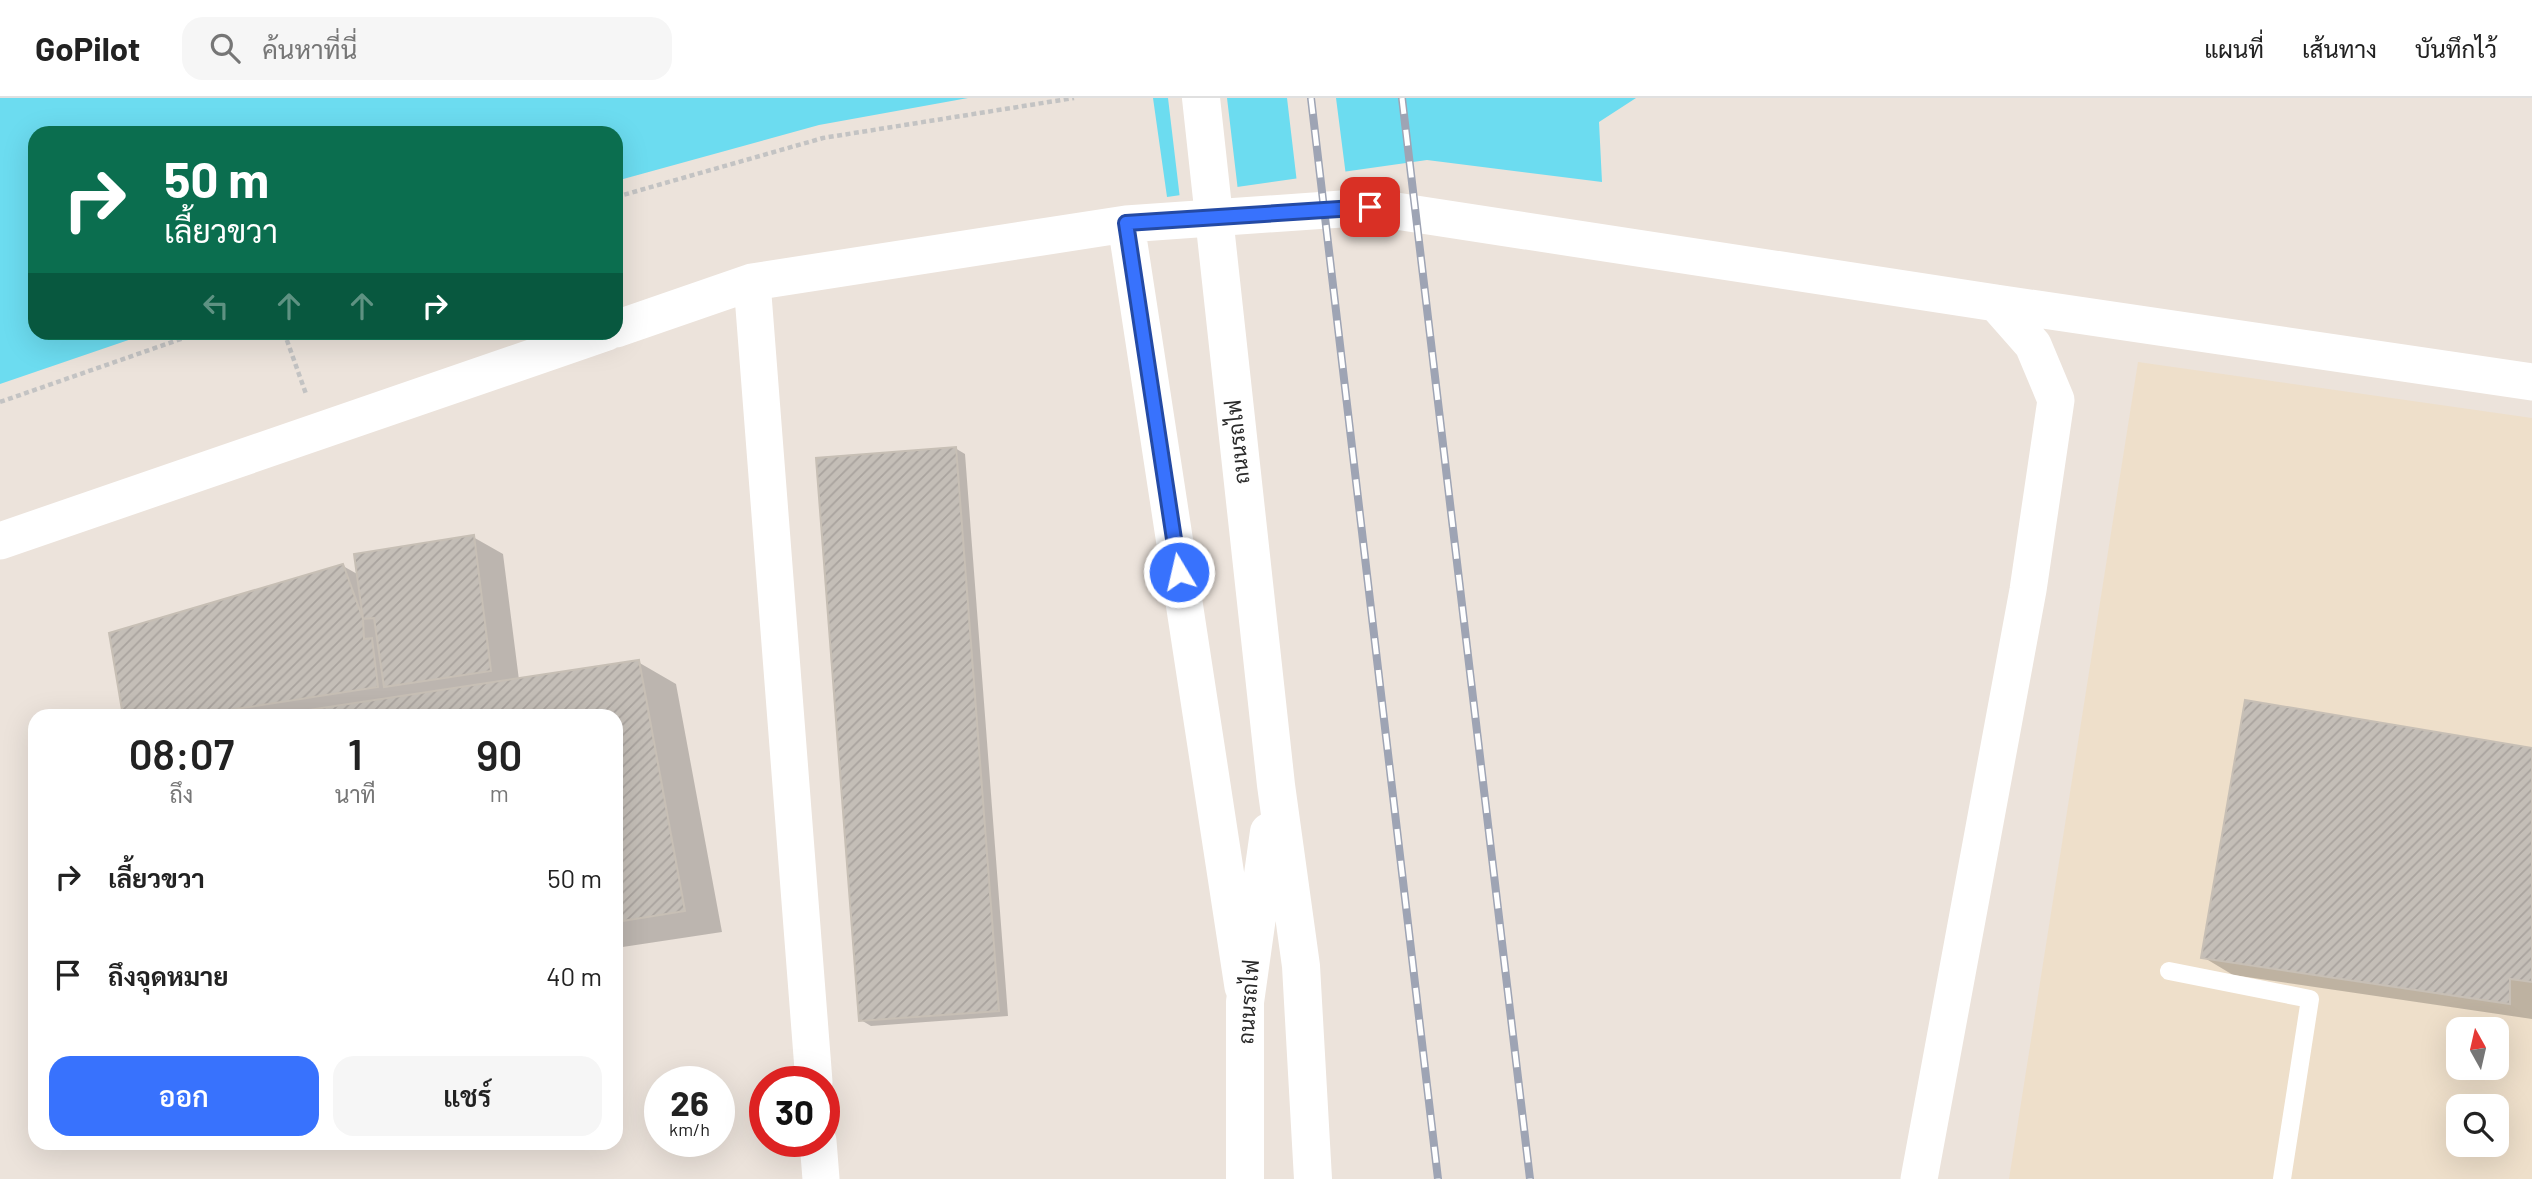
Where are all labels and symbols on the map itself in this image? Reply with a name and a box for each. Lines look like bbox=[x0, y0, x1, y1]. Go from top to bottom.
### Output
pin bbox=[1340, 177, 1400, 237]
street label: ถนนรถไฟ bbox=[1220, 399, 1253, 486]
position arrow bbox=[1142, 535, 1216, 609]
street label: ถนนรถไฟ bbox=[1232, 959, 1263, 1045]
north arrow bbox=[2446, 1017, 2510, 1080]
speed limit sign: 30 bbox=[749, 1066, 840, 1157]

